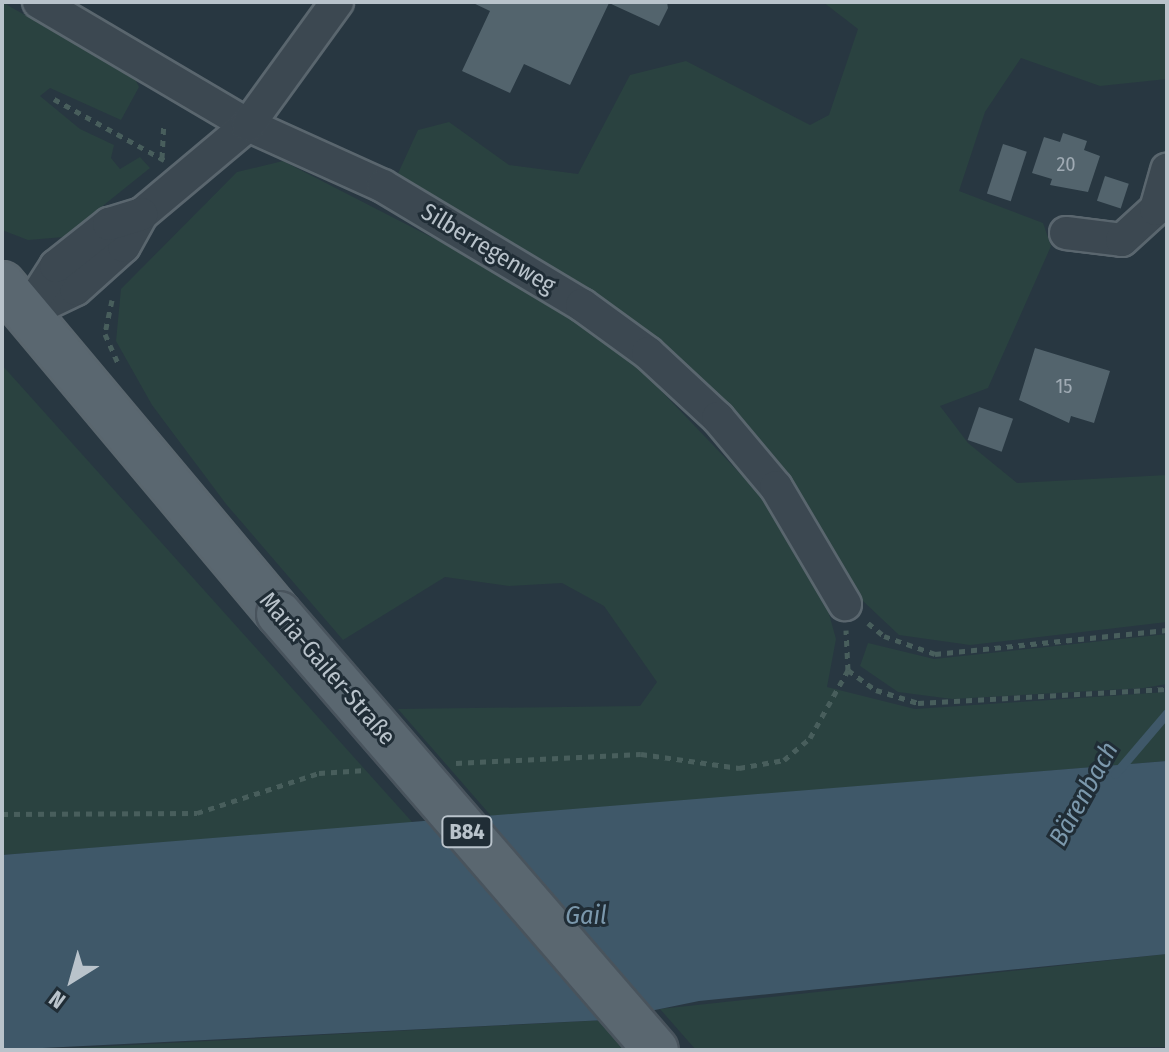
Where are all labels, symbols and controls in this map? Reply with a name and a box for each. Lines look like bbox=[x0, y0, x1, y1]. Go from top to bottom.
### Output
house number: 20 bbox=[1056, 152, 1076, 176]
street label: Silberregenweg bbox=[416, 198, 560, 300]
house number: 15 bbox=[1056, 374, 1072, 398]
street label: Maria-Gailer-Straße bbox=[253, 587, 401, 751]
water label: Bärenbach bbox=[1043, 737, 1125, 851]
road number: B84 bbox=[441, 814, 493, 850]
water label: Gail bbox=[565, 900, 607, 932]
north arrow bbox=[32, 940, 112, 1020]
text: N bbox=[44, 985, 71, 1014]

